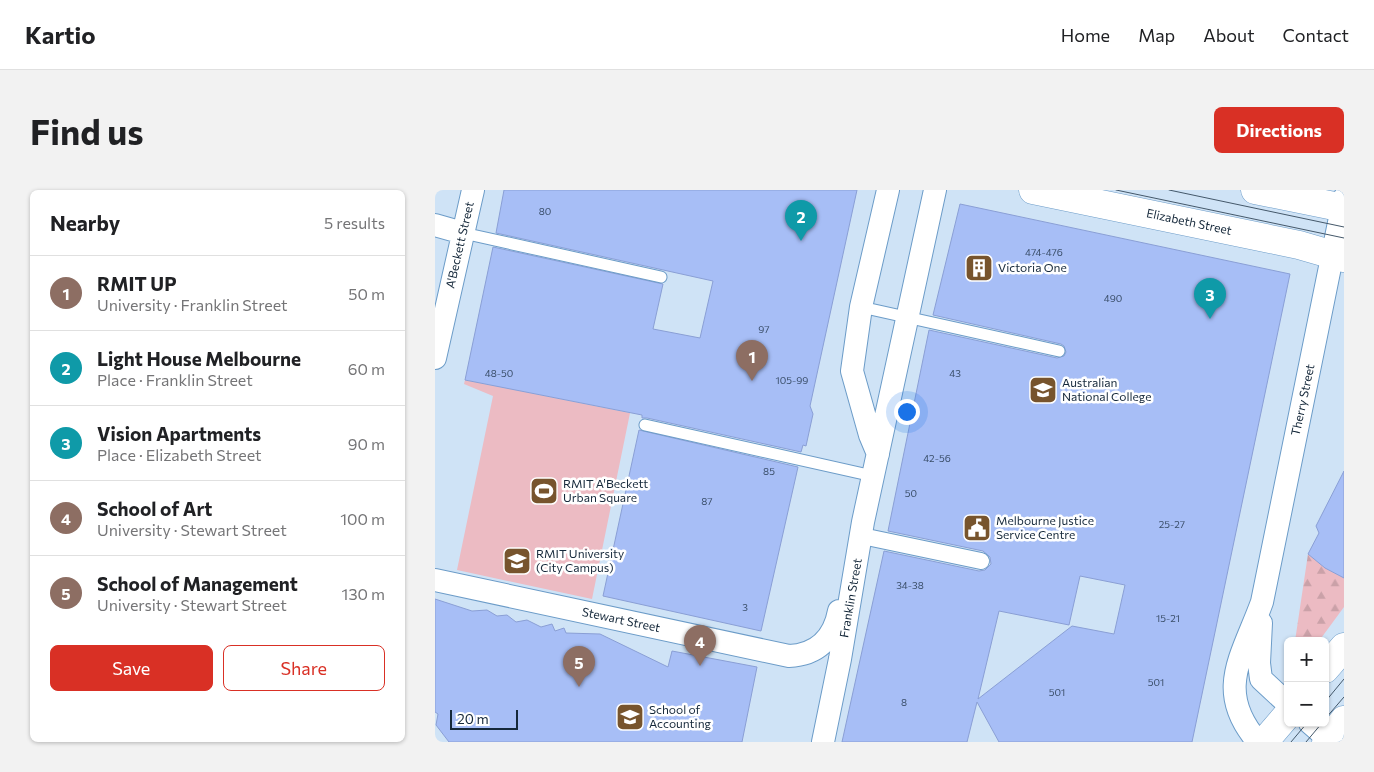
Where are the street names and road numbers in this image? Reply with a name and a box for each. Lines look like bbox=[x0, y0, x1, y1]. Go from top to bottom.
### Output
street label: A'Beckett Street bbox=[442, 200, 476, 290]
street label: Elizabeth Street bbox=[1145, 205, 1233, 237]
street label: Therry Street bbox=[1288, 363, 1316, 437]
street label: Franklin Street bbox=[836, 557, 864, 639]
street label: Stewart Street bbox=[581, 604, 662, 634]

